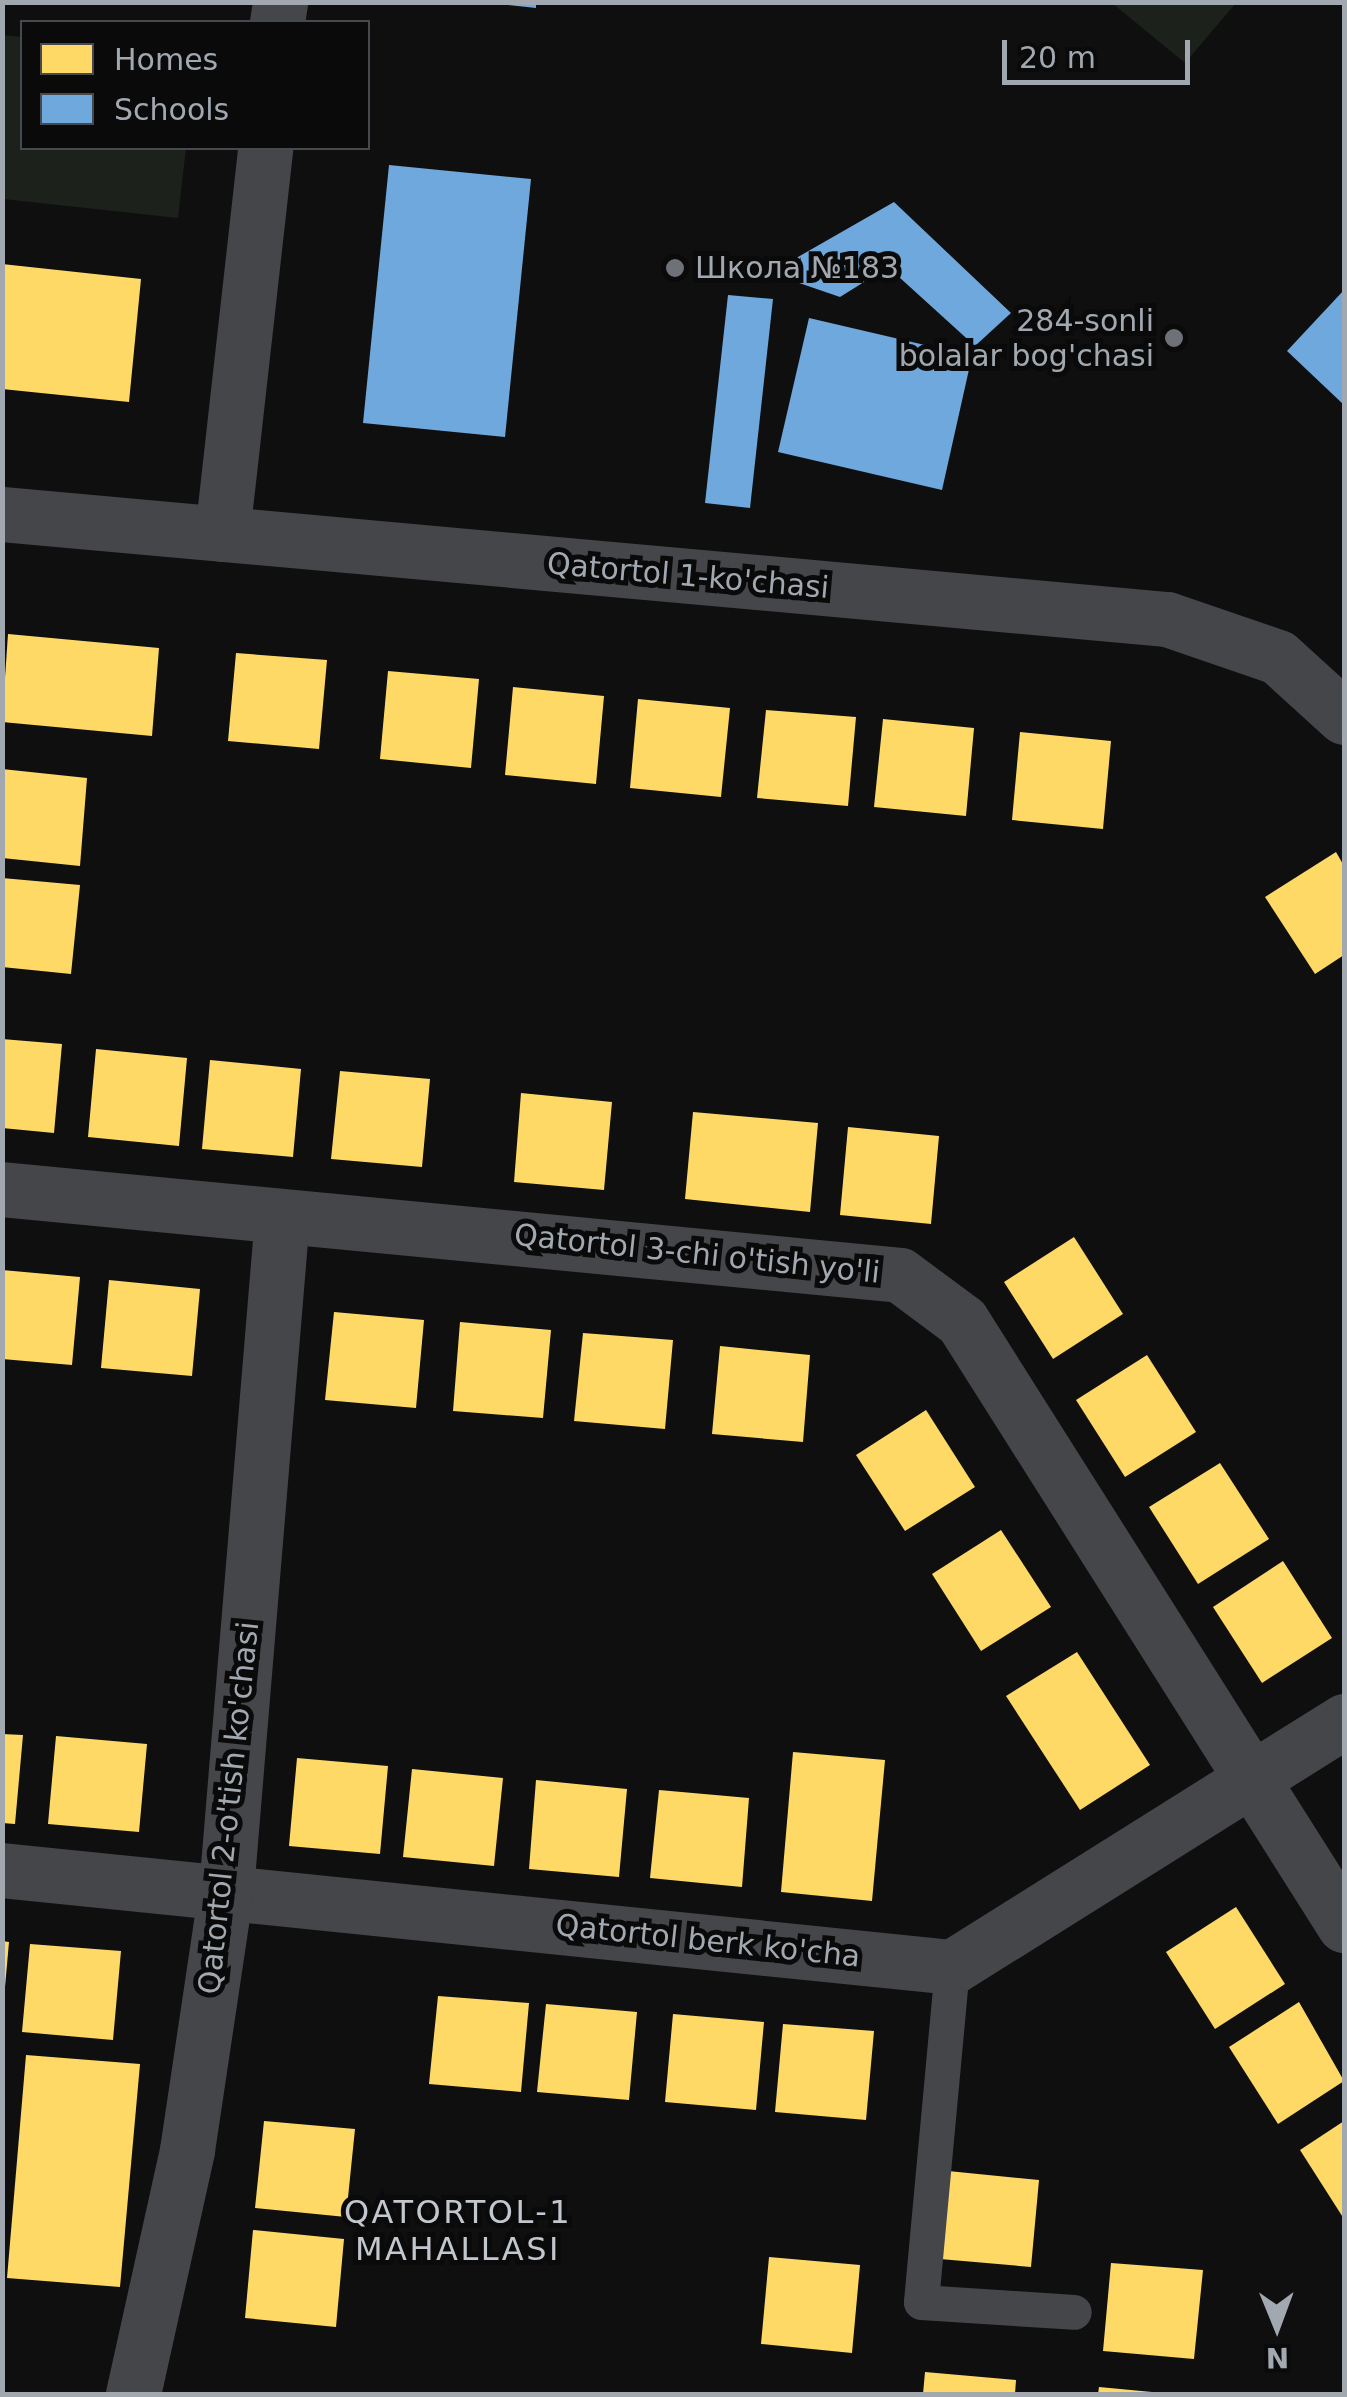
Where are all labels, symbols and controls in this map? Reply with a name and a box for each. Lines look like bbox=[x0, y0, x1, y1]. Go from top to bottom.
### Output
legend bbox=[20, 20, 370, 150]
scale bar bbox=[1007, 20, 1194, 82]
text: 20 m bbox=[1019, 40, 1096, 75]
text: Homes bbox=[114, 42, 218, 77]
text: Schools bbox=[114, 92, 229, 127]
place label: Школа №183 bbox=[695, 250, 899, 286]
marker: Школа №183 bbox=[664, 257, 686, 279]
place label: 284-sonli bolalar bog'chasi bbox=[899, 303, 1154, 374]
marker: 284-sonli bolalar bog'chasi bbox=[1163, 327, 1185, 349]
street label: Qatortol 1-ko'chasi bbox=[545, 546, 831, 606]
street label: Qatortol 3-chi o'tish yo'li bbox=[512, 1217, 882, 1291]
street label: Qatortol 2-o'tish ko'chasi bbox=[192, 1620, 266, 1996]
street label: Qatortol berk ko'cha bbox=[554, 1907, 862, 1975]
district label: QATORTOL-1 MAHALLASI bbox=[344, 2194, 572, 2269]
north arrow bbox=[1227, 2277, 1327, 2377]
text: N bbox=[1266, 2341, 1290, 2374]

